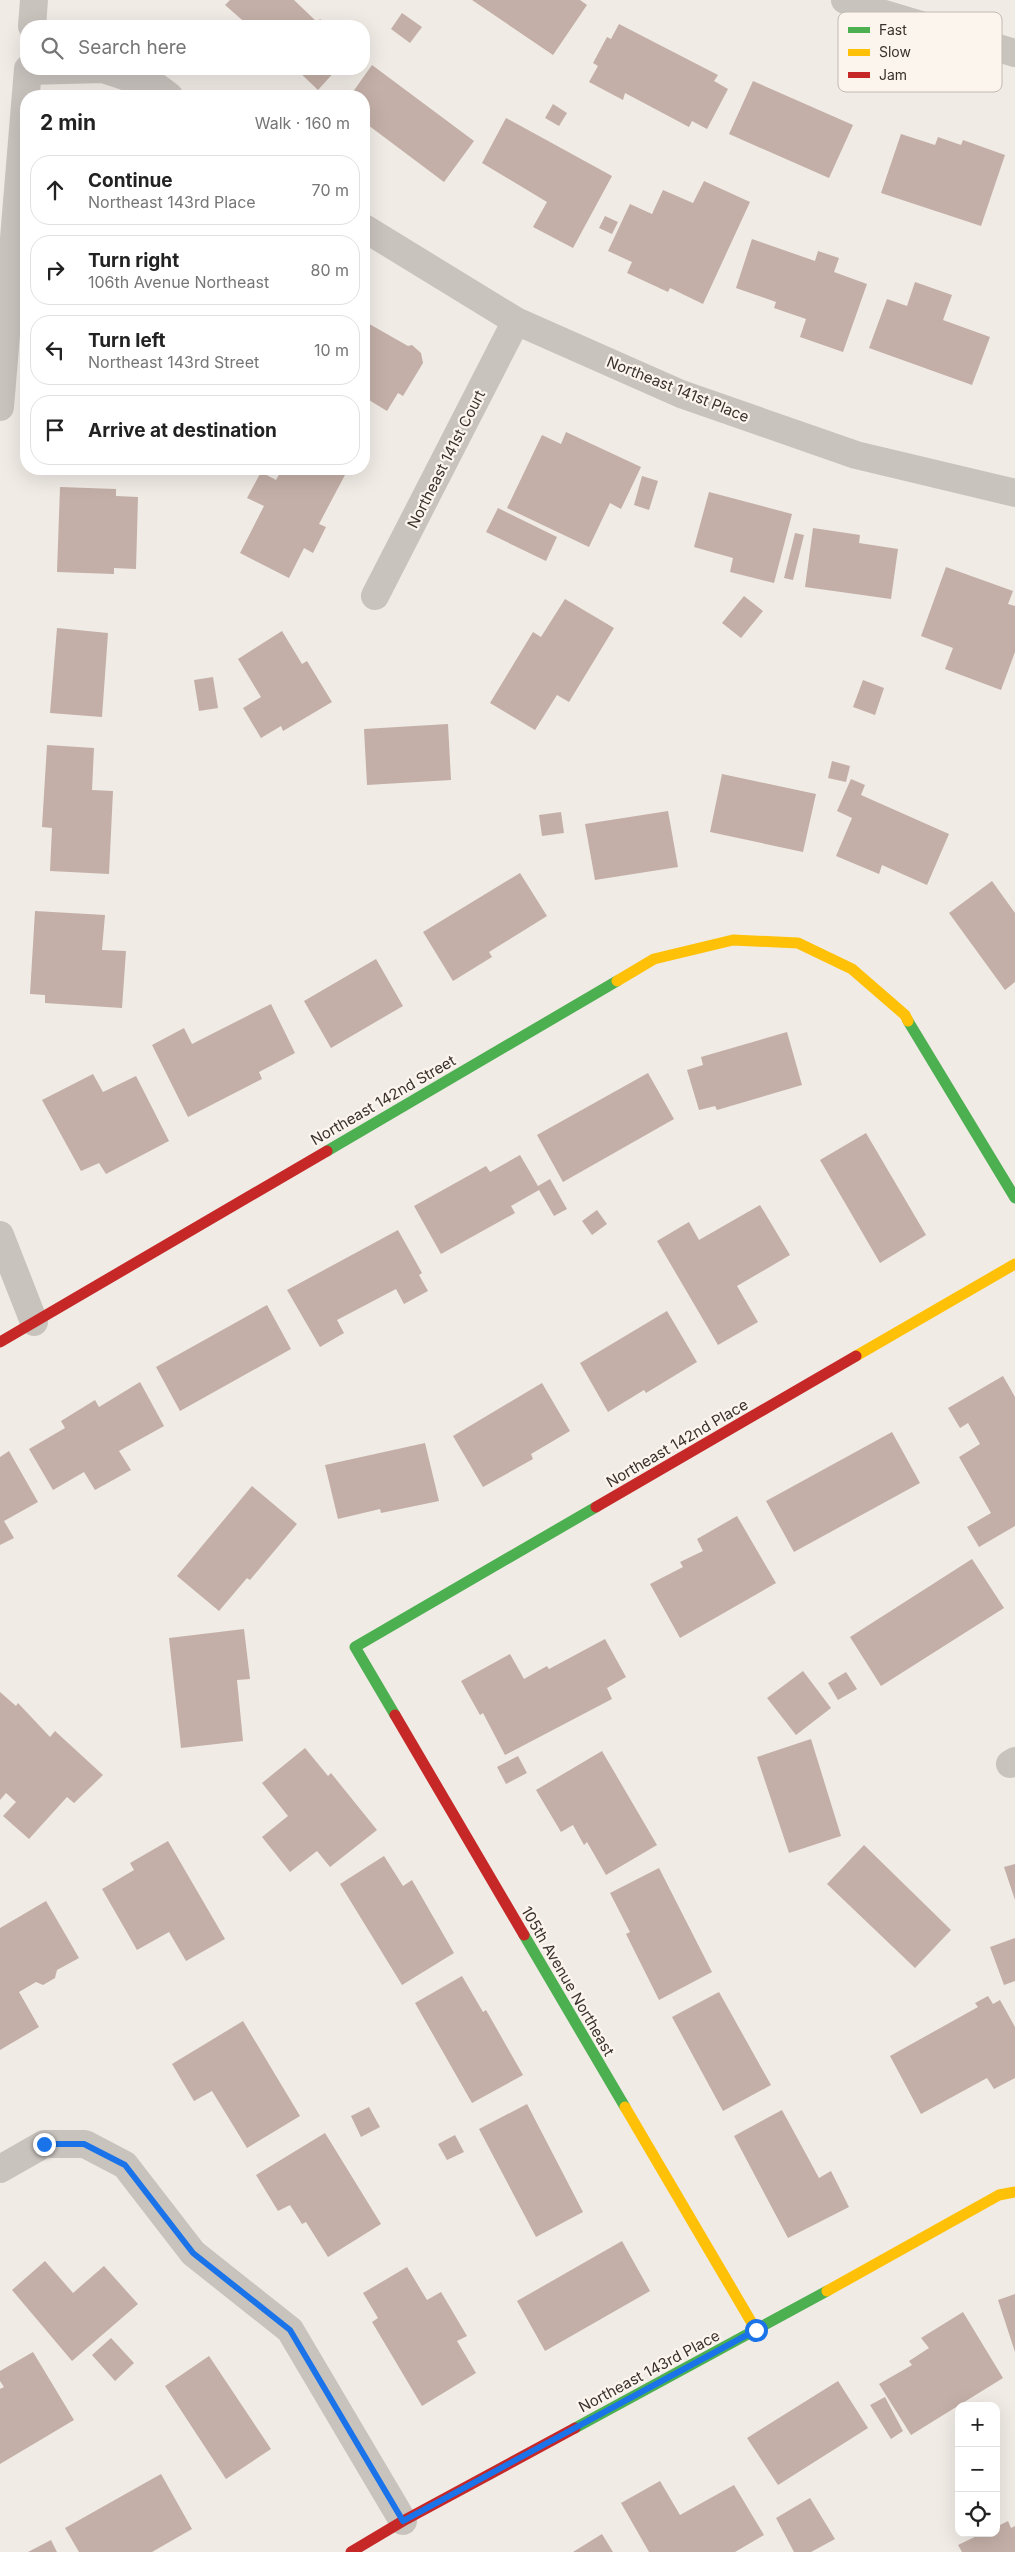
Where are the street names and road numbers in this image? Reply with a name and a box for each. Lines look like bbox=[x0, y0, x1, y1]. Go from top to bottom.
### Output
street label: Northeast 141st Place bbox=[604, 352, 752, 426]
street label: Northeast 141st Court bbox=[403, 387, 489, 531]
street label: Northeast 142nd Street bbox=[307, 1051, 459, 1149]
street label: Northeast 142nd Place bbox=[603, 1395, 751, 1491]
street label: 105th Avenue Northeast bbox=[517, 1903, 619, 2059]
street label: Northeast 143rd Place bbox=[575, 2326, 723, 2416]

